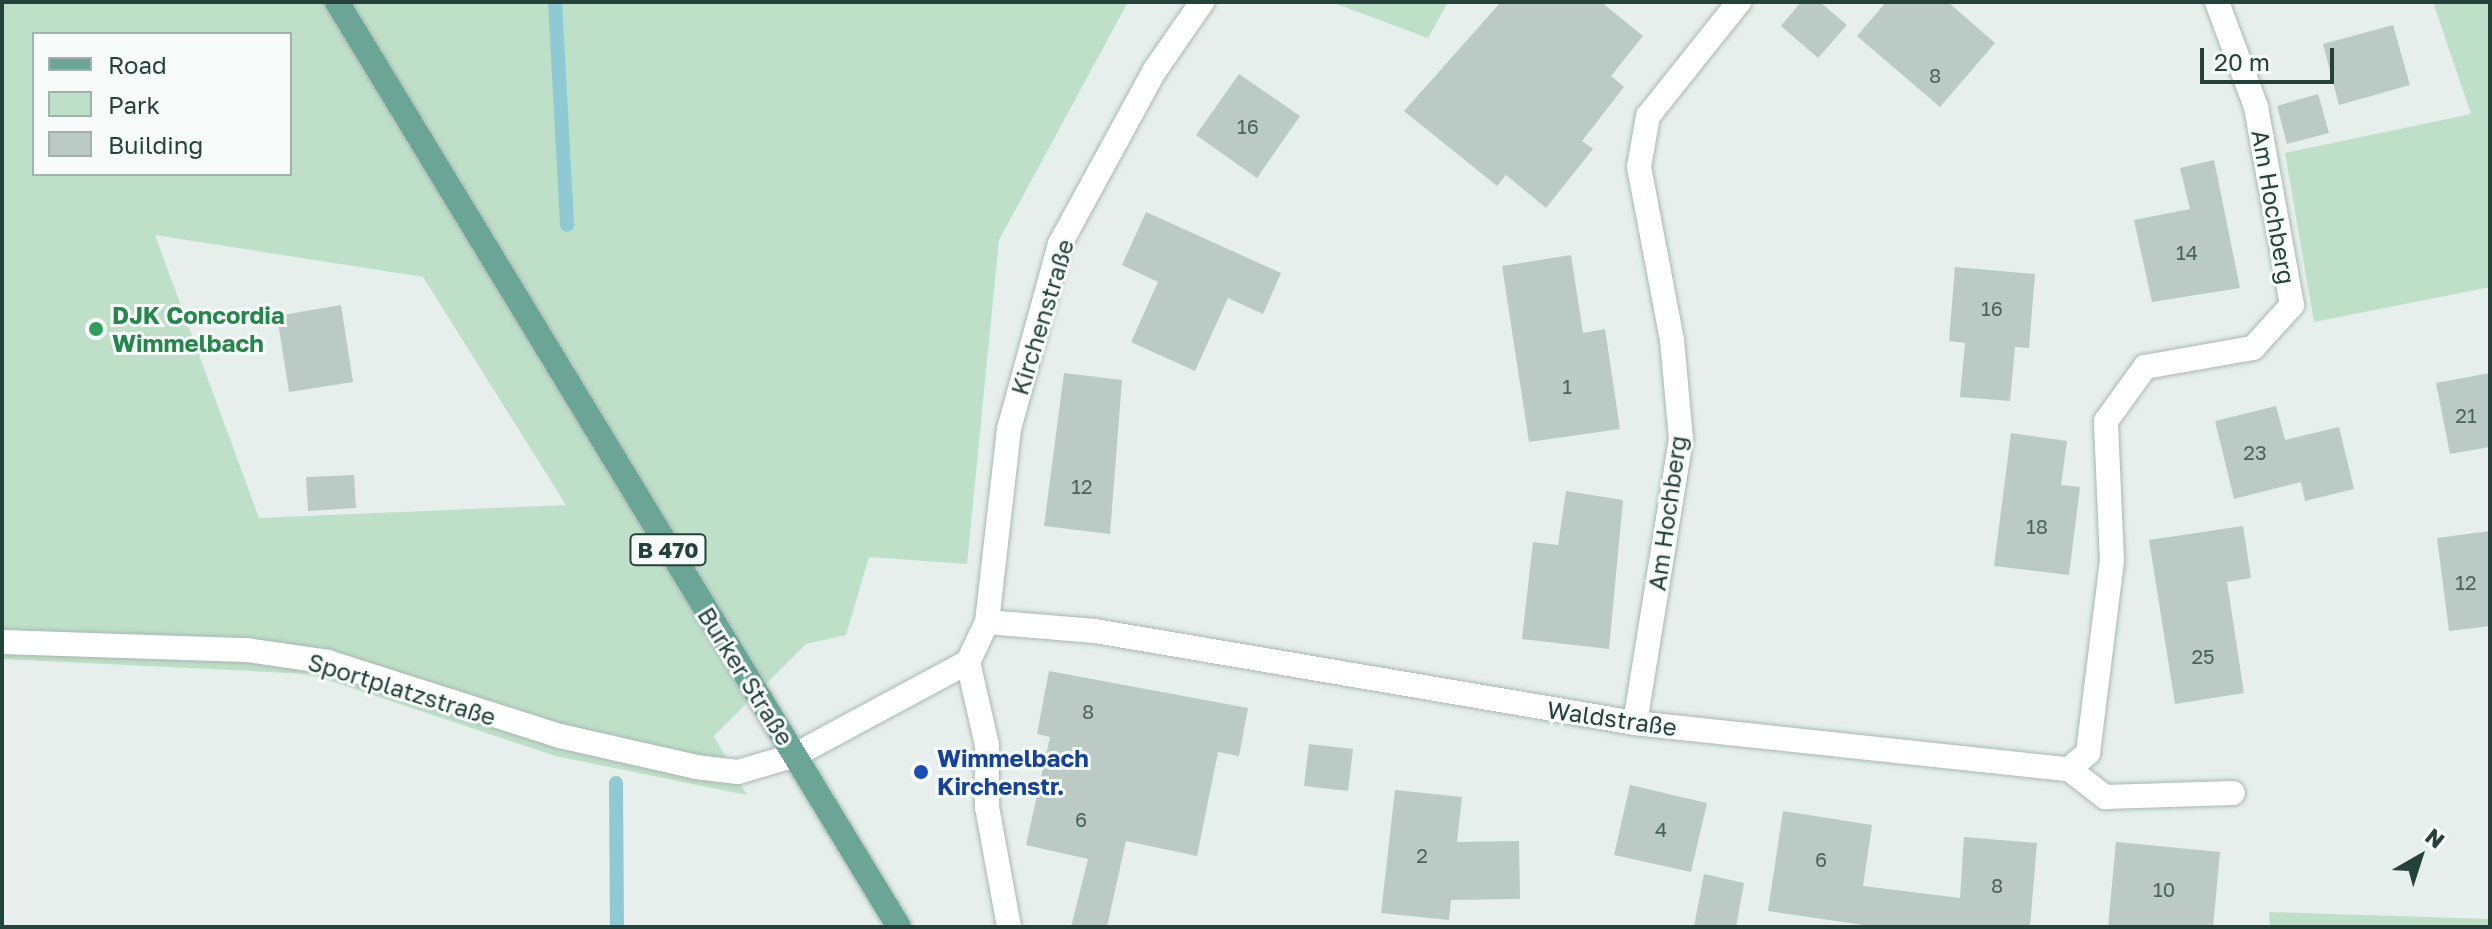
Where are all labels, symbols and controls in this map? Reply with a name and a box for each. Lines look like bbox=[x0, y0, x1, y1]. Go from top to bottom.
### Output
legend bbox=[32, 32, 292, 176]
scale bar bbox=[2204, 32, 2338, 82]
text: 20 m bbox=[2214, 47, 2270, 76]
text: Road bbox=[108, 50, 167, 79]
house number: 8 bbox=[1929, 63, 1941, 87]
text: Park bbox=[108, 90, 160, 119]
house number: 16 bbox=[1237, 114, 1259, 138]
street label: Am Hochberg bbox=[2246, 128, 2302, 286]
text: Building bbox=[108, 130, 203, 159]
street label: Kirchenstraße bbox=[1005, 236, 1079, 398]
house number: 14 bbox=[2176, 240, 2198, 264]
house number: 16 bbox=[1981, 296, 2003, 320]
place label: DJK Concordia Wimmelbach bbox=[112, 301, 285, 357]
marker: DJK Concordia Wimmelbach bbox=[87, 320, 105, 338]
house number: 1 bbox=[1562, 374, 1572, 398]
house number: 21 bbox=[2455, 403, 2477, 427]
street label: Am Hochberg bbox=[1642, 434, 1692, 592]
house number: 23 bbox=[2243, 440, 2267, 464]
house number: 12 bbox=[1071, 474, 1093, 498]
house number: 18 bbox=[2026, 514, 2048, 538]
road number: B 470 bbox=[628, 532, 708, 568]
house number: 12 bbox=[2455, 570, 2477, 594]
street label: Burker Straße bbox=[692, 602, 800, 750]
house number: 25 bbox=[2191, 644, 2215, 668]
street label: Sportplatzstraße bbox=[305, 647, 499, 731]
street label: Waldstraße bbox=[1545, 695, 1679, 741]
house number: 8 bbox=[1082, 699, 1094, 723]
place label: Wimmelbach Kirchenstr. bbox=[937, 744, 1089, 800]
marker: Wimmelbach Kirchenstr. bbox=[912, 763, 930, 781]
house number: 6 bbox=[1075, 807, 1087, 831]
house number: 4 bbox=[1655, 817, 1667, 841]
north arrow bbox=[2380, 817, 2460, 897]
text: N bbox=[2420, 822, 2450, 854]
house number: 2 bbox=[1416, 843, 1428, 867]
house number: 6 bbox=[1815, 847, 1827, 871]
house number: 8 bbox=[1991, 873, 2003, 897]
house number: 10 bbox=[2153, 877, 2175, 901]

